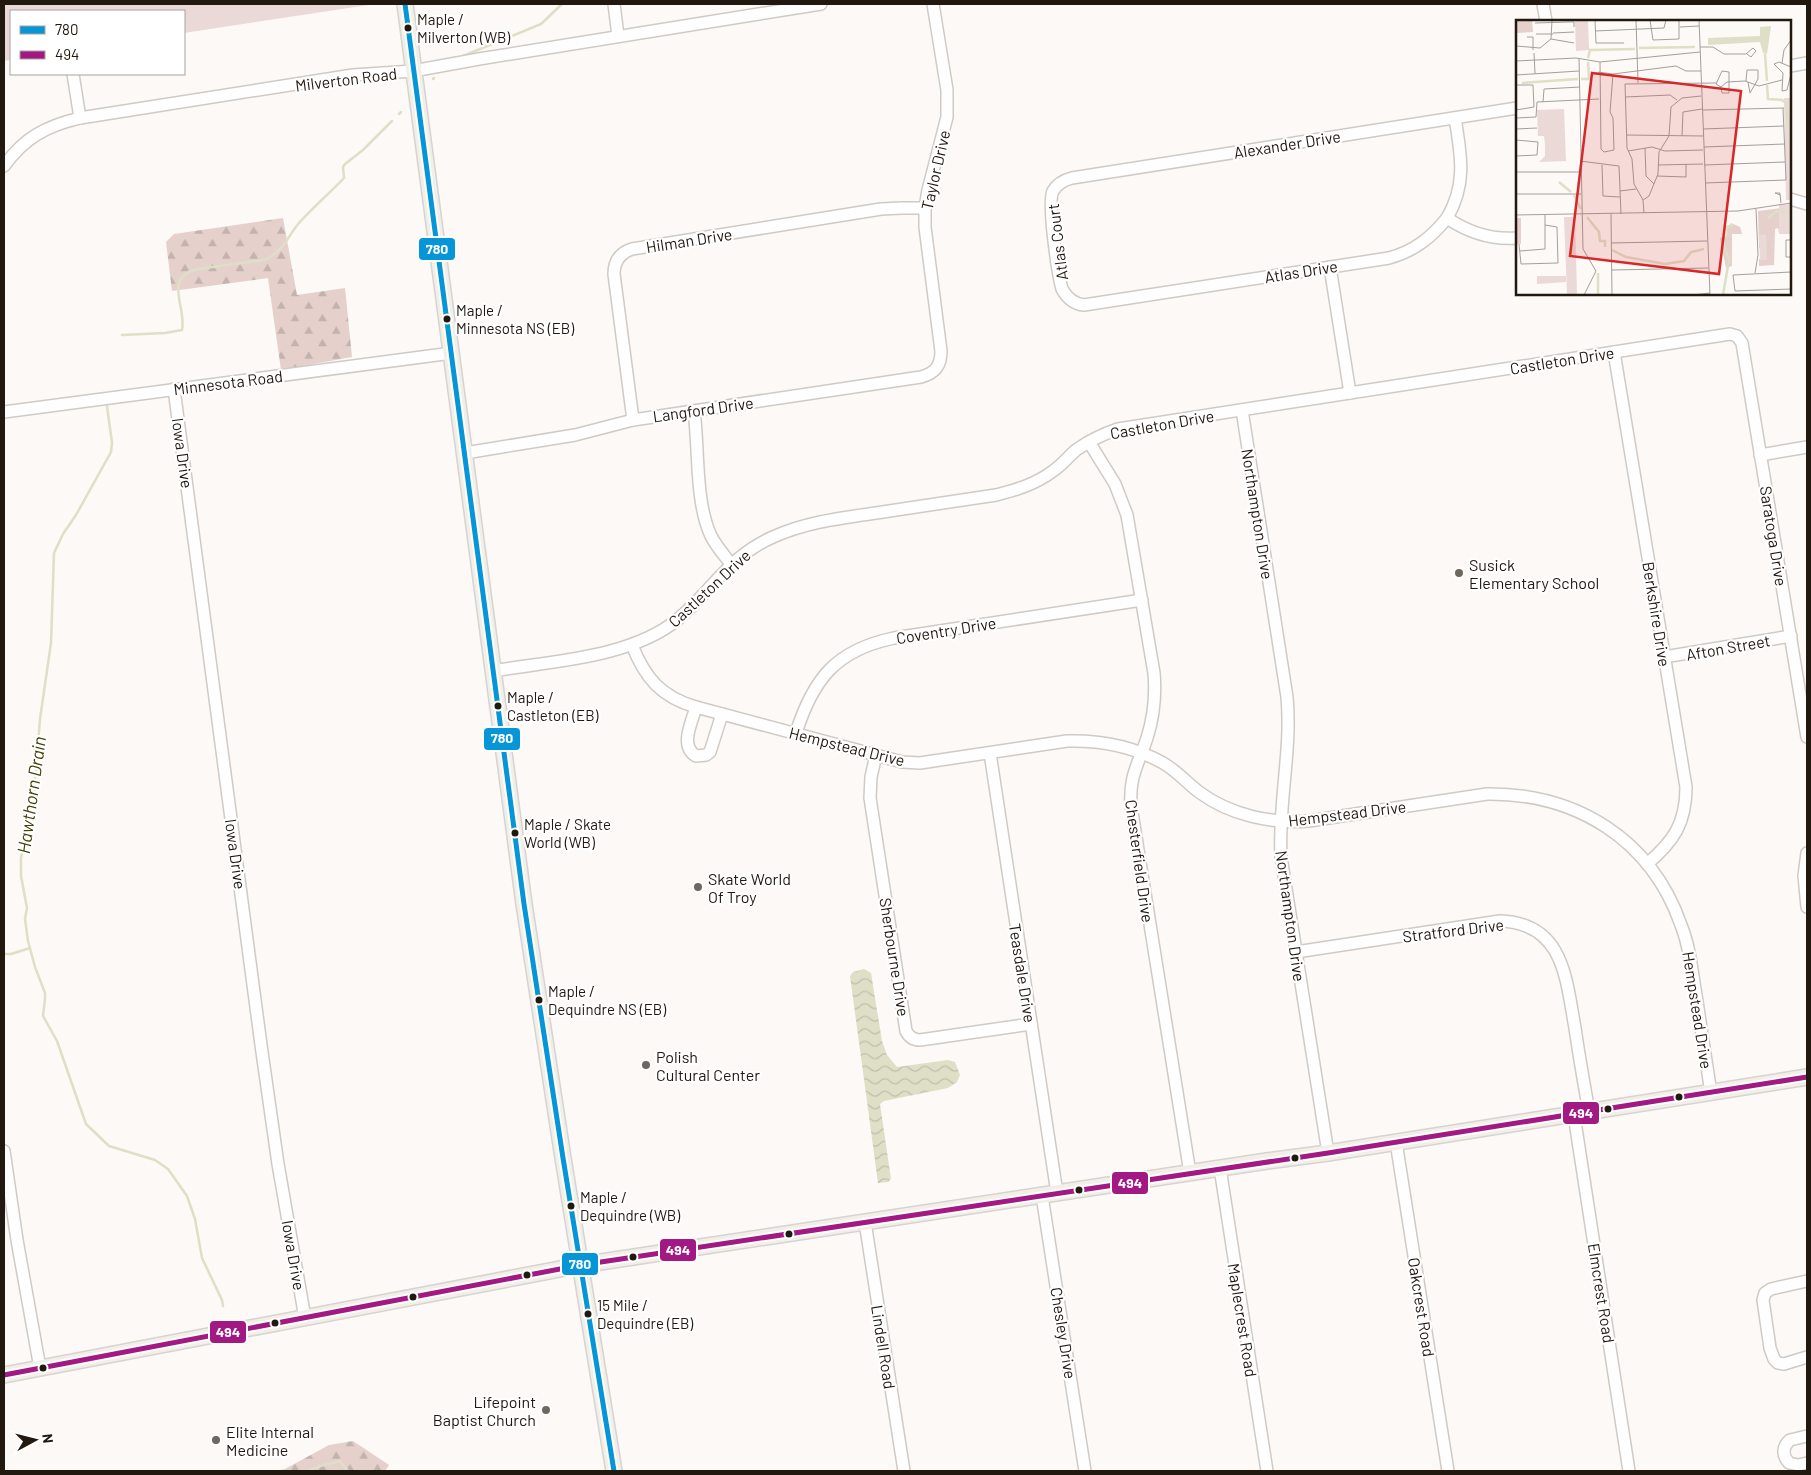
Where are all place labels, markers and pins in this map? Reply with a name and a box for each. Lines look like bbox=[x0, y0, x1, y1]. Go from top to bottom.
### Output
place label: Maple / Milverton (WB) bbox=[417, 10, 510, 46]
marker: Maple / Milverton (WB) bbox=[403, 23, 413, 33]
place label: Maple / Minnesota NS (EB) bbox=[456, 301, 574, 337]
marker: Maple / Minnesota NS (EB) bbox=[442, 314, 452, 324]
place label: Susick Elementary School bbox=[1469, 555, 1599, 592]
marker: Susick Elementary School bbox=[1453, 567, 1465, 579]
place label: Maple / Castleton (EB) bbox=[507, 688, 599, 724]
marker: Maple / Castleton (EB) bbox=[493, 701, 503, 711]
place label: Maple / Skate World (WB) bbox=[524, 815, 611, 851]
marker: Maple / Skate World (WB) bbox=[510, 828, 520, 838]
place label: Skate World Of Troy bbox=[708, 869, 791, 906]
marker: Skate World Of Troy bbox=[692, 881, 704, 893]
place label: Maple / Dequindre NS (EB) bbox=[548, 982, 666, 1018]
marker: Maple / Dequindre NS (EB) bbox=[534, 995, 544, 1005]
place label: Polish Cultural Center bbox=[656, 1047, 760, 1084]
marker: Polish Cultural Center bbox=[640, 1059, 652, 1071]
unlabelled marker bbox=[1674, 1092, 1684, 1102]
unlabelled marker bbox=[1603, 1104, 1613, 1114]
unlabelled marker bbox=[1290, 1153, 1300, 1163]
unlabelled marker bbox=[1074, 1185, 1084, 1195]
place label: Maple / Dequindre (WB) bbox=[580, 1188, 680, 1224]
marker: Maple / Dequindre (WB) bbox=[566, 1201, 576, 1211]
unlabelled marker bbox=[784, 1229, 794, 1239]
unlabelled marker bbox=[628, 1252, 638, 1262]
unlabelled marker bbox=[522, 1270, 532, 1280]
unlabelled marker bbox=[408, 1292, 418, 1302]
place label: 15 Mile / Dequindre (EB) bbox=[597, 1296, 693, 1332]
marker: 15 Mile / Dequindre (EB) bbox=[583, 1309, 593, 1319]
unlabelled marker bbox=[270, 1318, 280, 1328]
unlabelled marker bbox=[38, 1363, 48, 1373]
place label: Lifepoint Baptist Church bbox=[433, 1392, 536, 1429]
marker: Lifepoint Baptist Church bbox=[540, 1404, 552, 1416]
place label: Elite Internal Medicine bbox=[226, 1422, 314, 1459]
marker: Elite Internal Medicine bbox=[210, 1434, 222, 1446]

